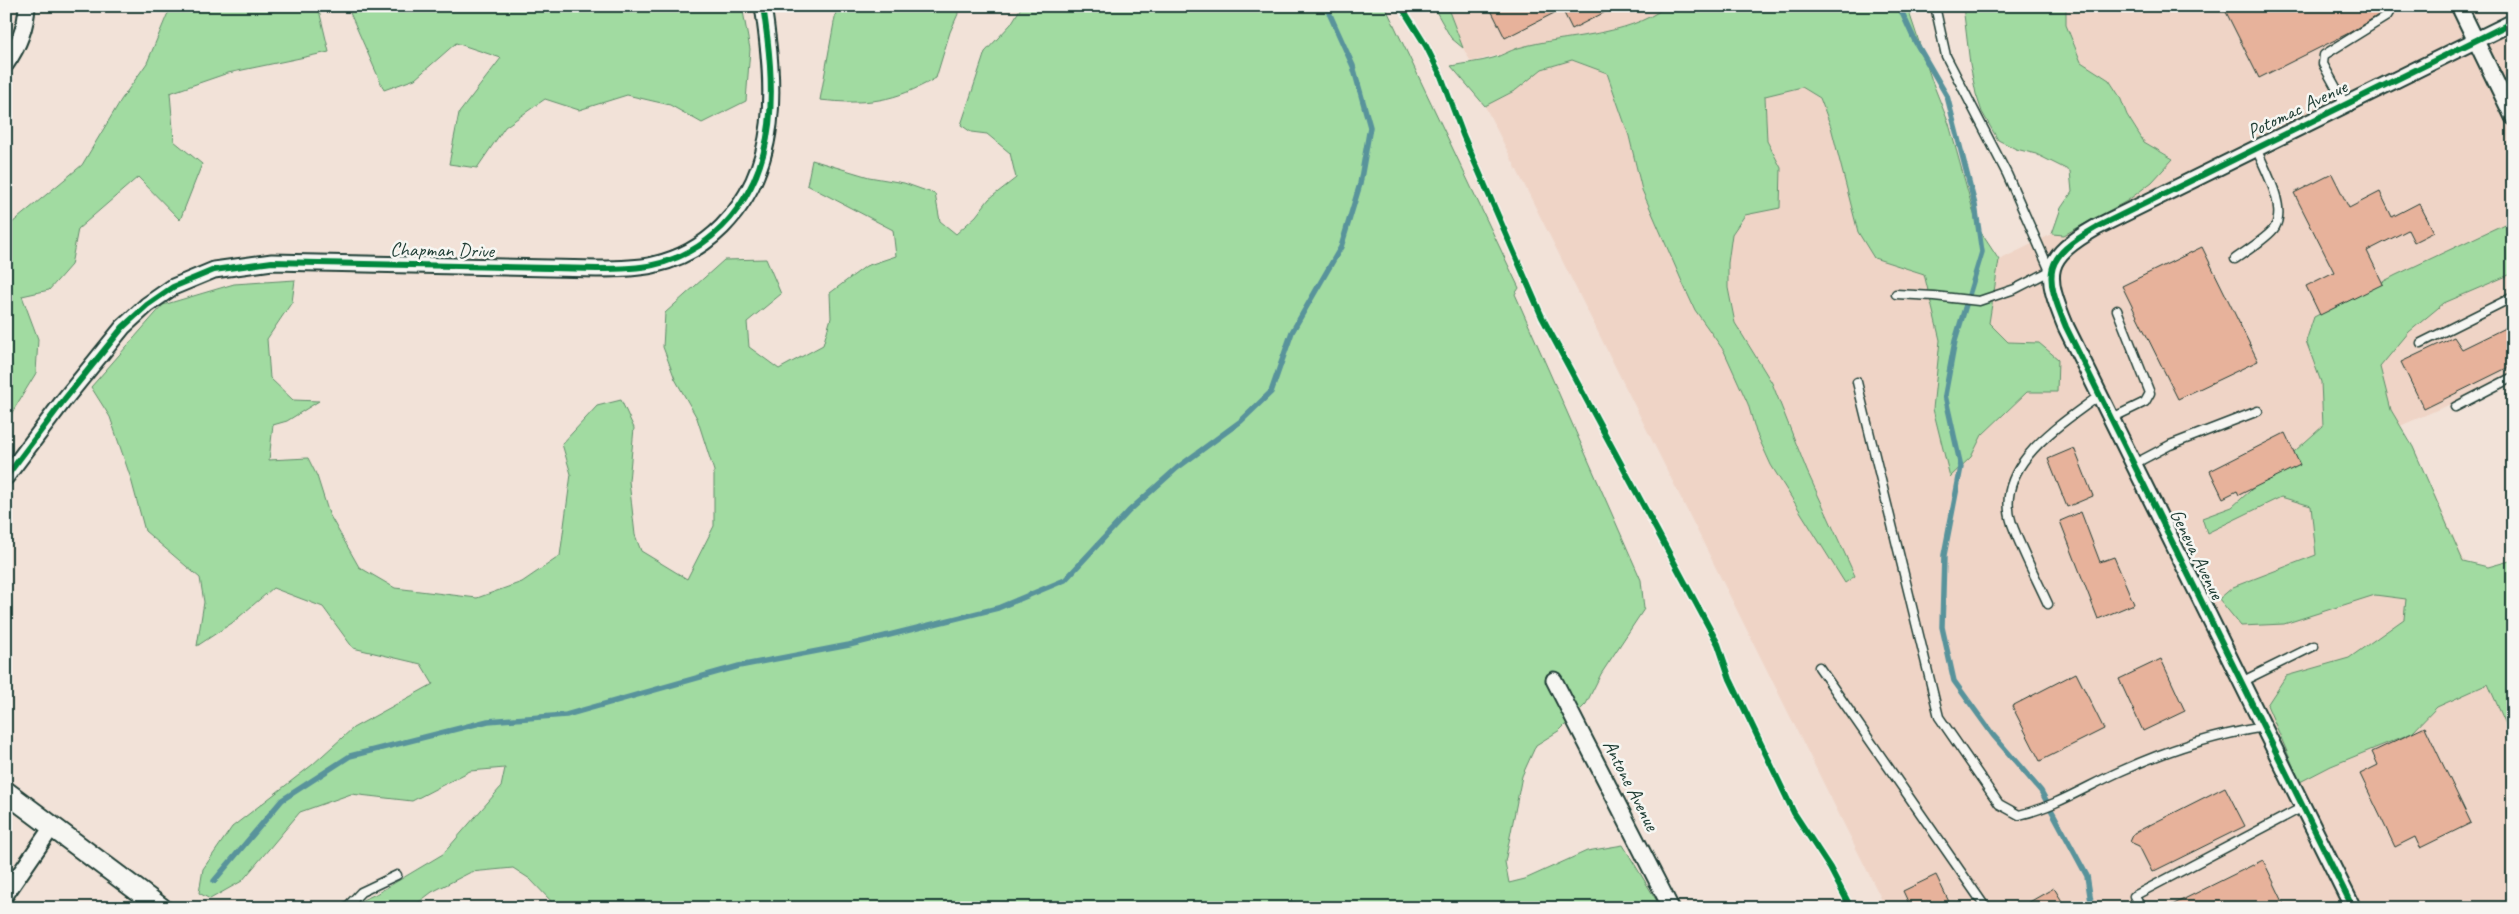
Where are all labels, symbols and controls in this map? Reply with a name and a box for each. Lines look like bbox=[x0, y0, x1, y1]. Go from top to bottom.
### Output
street label: Potomac Avenue bbox=[2243, 73, 2352, 144]
street label: Chapman Drive bbox=[390, 237, 496, 263]
street label: Geneva Avenue bbox=[2164, 505, 2230, 605]
street label: Antone Avenue bbox=[1597, 735, 1665, 836]

